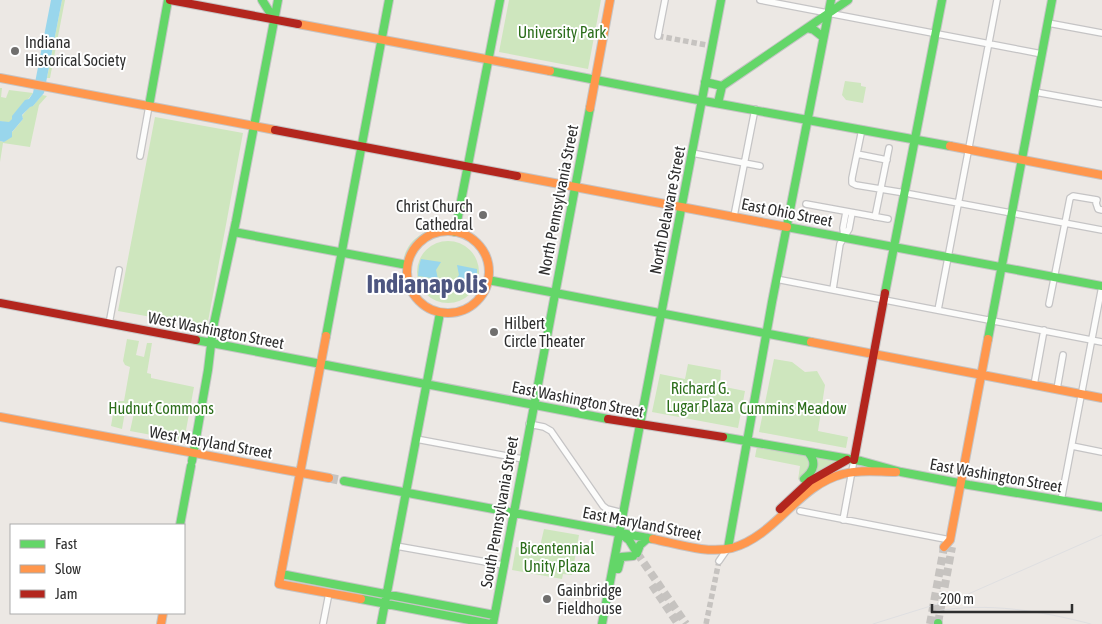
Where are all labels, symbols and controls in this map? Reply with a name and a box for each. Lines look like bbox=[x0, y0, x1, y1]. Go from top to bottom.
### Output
park label: University Park bbox=[518, 23, 606, 42]
place label: Indiana Historical Society bbox=[25, 33, 126, 70]
marker: Indiana Historical Society bbox=[9, 45, 21, 57]
street label: North Pennsylvania Street bbox=[535, 123, 582, 277]
street label: North Delaware Street bbox=[646, 144, 688, 276]
street label: East Ohio Street bbox=[740, 194, 834, 230]
place label: Christ Church Cathedral bbox=[396, 197, 474, 233]
marker: Christ Church Cathedral bbox=[477, 209, 489, 221]
district label: Indianapolis bbox=[367, 269, 487, 299]
street label: West Washington Street bbox=[146, 308, 286, 353]
place label: Hilbert Circle Theater bbox=[504, 314, 585, 350]
marker: Hilbert Circle Theater bbox=[488, 326, 500, 338]
street label: East Washington Street bbox=[510, 377, 646, 422]
park label: Richard G. Lugar Plaza bbox=[666, 379, 734, 416]
park label: Hudnut Commons bbox=[108, 399, 214, 417]
park label: Cummins Meadow bbox=[739, 399, 847, 417]
street label: West Maryland Street bbox=[148, 422, 274, 463]
street label: South Pennsylvania Street bbox=[477, 435, 522, 589]
street label: East Washington Street bbox=[928, 454, 1064, 497]
street label: East Maryland Street bbox=[581, 503, 703, 544]
legend bbox=[10, 524, 185, 614]
text: Fast bbox=[55, 535, 77, 552]
park label: Bicentennial Unity Plaza bbox=[520, 539, 595, 576]
text: Slow bbox=[55, 560, 81, 577]
place label: Gainbridge Fieldhouse bbox=[557, 581, 622, 617]
scale bar bbox=[932, 582, 1072, 614]
text: Jam bbox=[55, 585, 78, 602]
text: 200 m bbox=[940, 590, 974, 607]
marker: Gainbridge Fieldhouse bbox=[541, 593, 553, 605]

